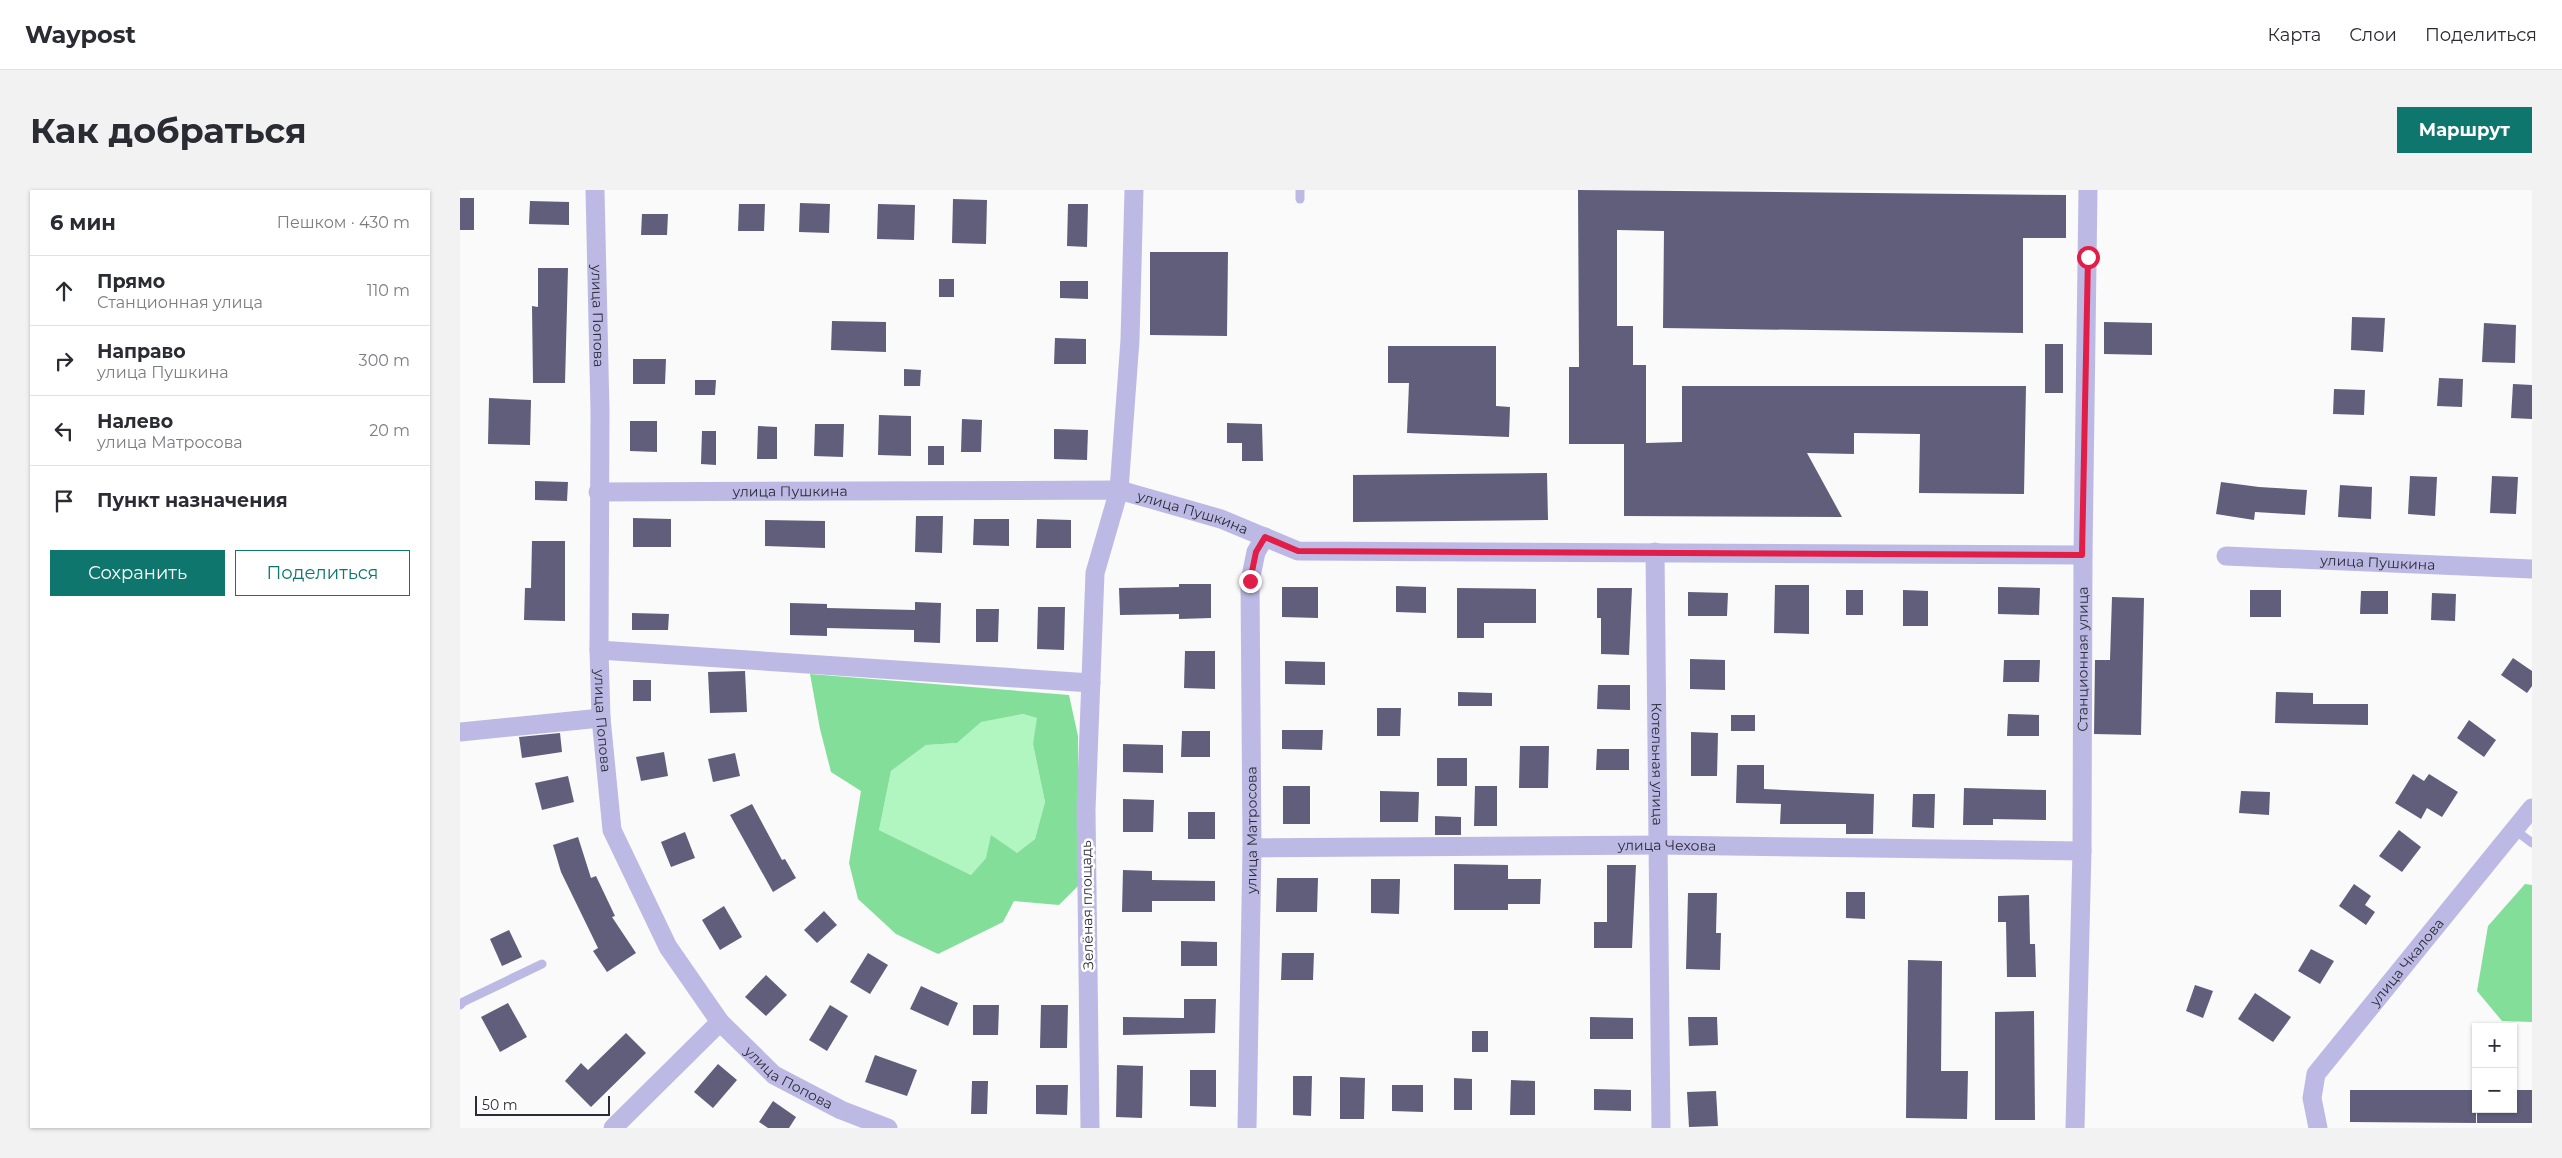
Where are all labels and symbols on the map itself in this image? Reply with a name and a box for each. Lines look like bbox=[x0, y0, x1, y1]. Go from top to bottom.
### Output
route start bbox=[2077, 246, 2100, 269]
street label: улица Попова bbox=[588, 263, 608, 368]
street label: улица Пушкина bbox=[731, 482, 848, 500]
street label: улица Пушкина bbox=[1134, 486, 1251, 538]
street label: улица Пушкина bbox=[2319, 551, 2436, 574]
route end bbox=[1239, 570, 1262, 593]
street label: Станционная улица bbox=[2073, 586, 2092, 732]
street label: улица Попова bbox=[591, 668, 615, 773]
street label: Котельная улица bbox=[1648, 702, 1667, 826]
street label: улица Матросова bbox=[1242, 766, 1261, 895]
street label: улица Чехова bbox=[1617, 836, 1716, 855]
street label: Зелёная площадь bbox=[1077, 840, 1097, 970]
street label: улица Чкалова bbox=[2365, 915, 2448, 1011]
street label: улица Попова bbox=[740, 1041, 836, 1113]
scale bar bbox=[475, 1093, 610, 1116]

